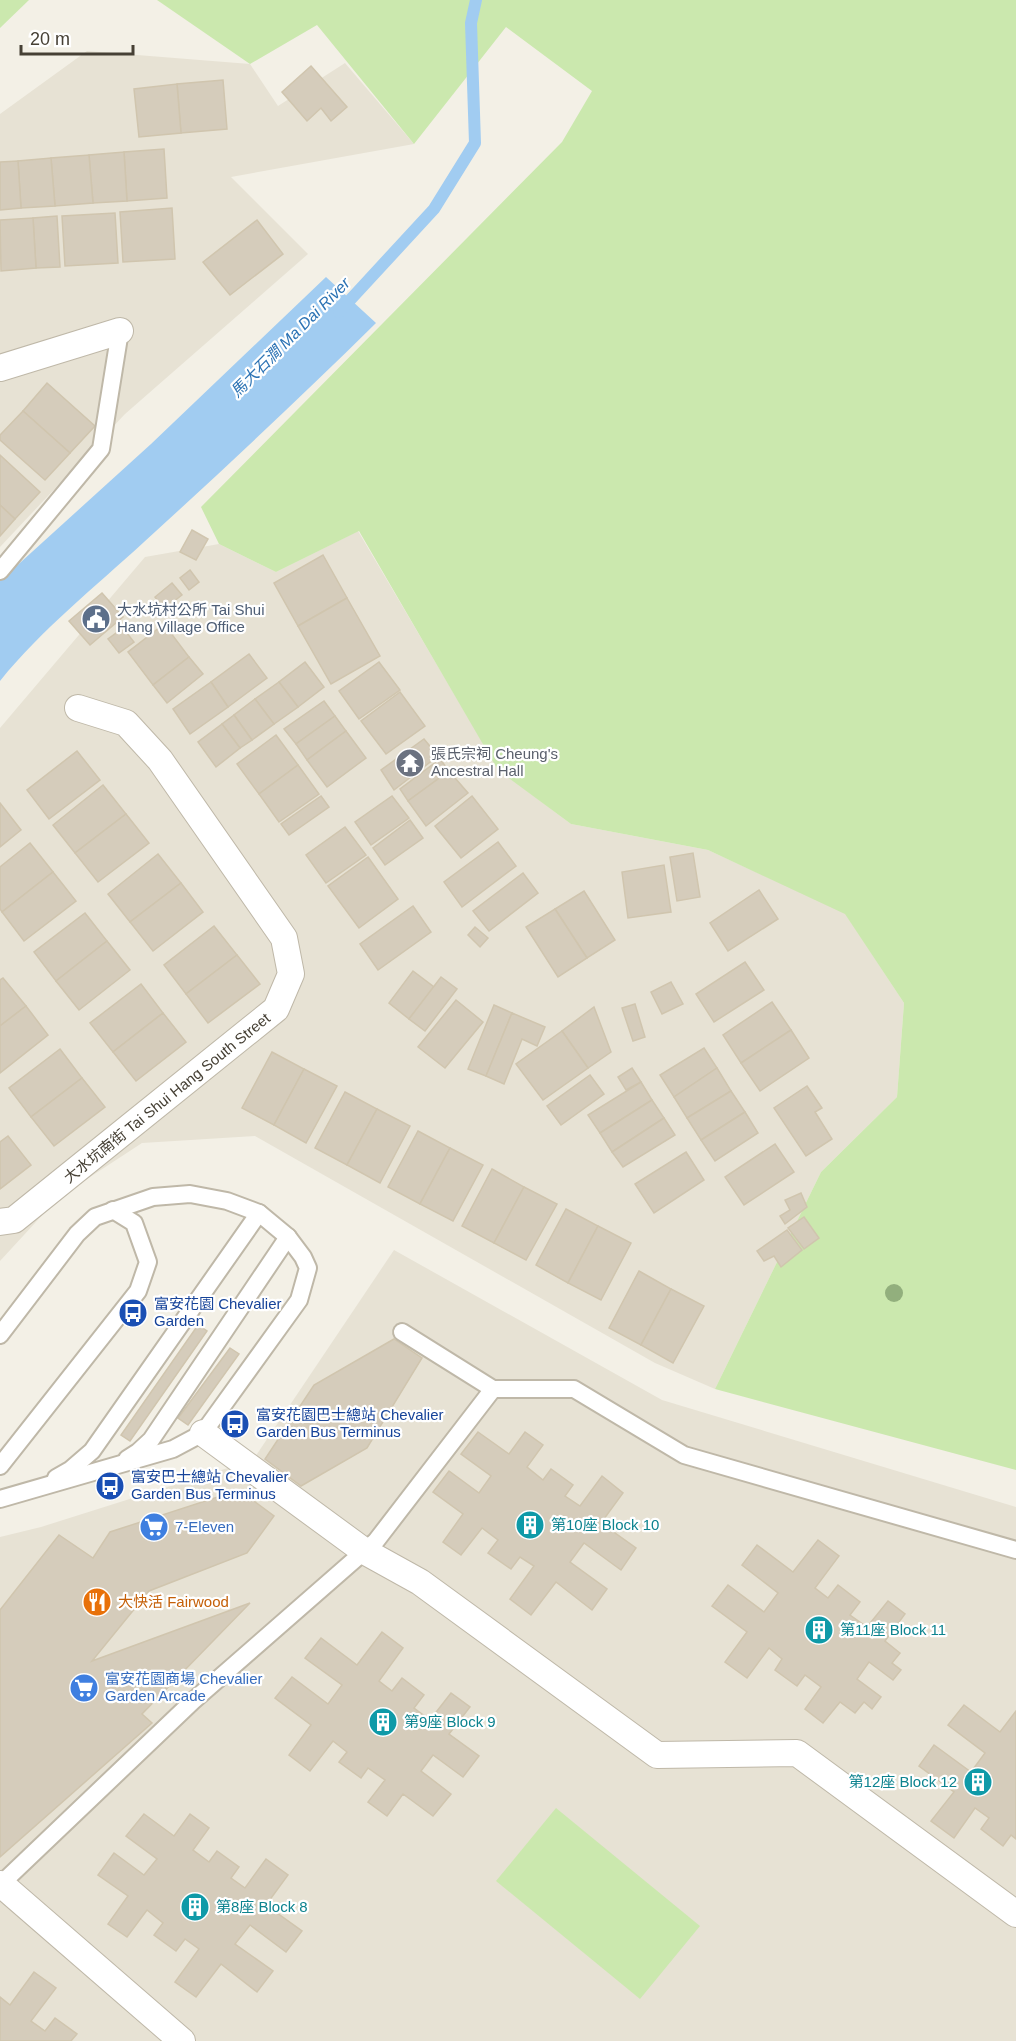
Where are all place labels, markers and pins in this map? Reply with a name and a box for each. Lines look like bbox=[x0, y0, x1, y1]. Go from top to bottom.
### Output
place label: 大水坑村公所 Tai Shui Hang Village Office bbox=[117, 601, 265, 635]
public building icon: 大水坑村公所 Tai Shui Hang Village Office bbox=[80, 603, 112, 635]
place label: 張氏宗祠 Cheung's Ancestral Hall bbox=[431, 745, 558, 779]
temple icon: 張氏宗祠 Cheung's Ancestral Hall bbox=[394, 747, 426, 779]
place label: 富安花園 Chevalier Garden bbox=[154, 1295, 282, 1329]
bus stop icon: 富安花園 Chevalier Garden bbox=[117, 1297, 149, 1329]
place label: 富安花園巴士總站 Chevalier Garden Bus Terminus bbox=[256, 1406, 444, 1440]
bus stop icon: 富安花園巴士總站 Chevalier Garden Bus Terminus bbox=[219, 1408, 251, 1440]
place label: 富安巴士總站 Chevalier Garden Bus Terminus bbox=[131, 1468, 289, 1502]
bus stop icon: 富安巴士總站 Chevalier Garden Bus Terminus bbox=[94, 1470, 126, 1502]
building icon: 第10座 Block 10 bbox=[514, 1509, 546, 1541]
supermarket icon: 7-Eleven bbox=[138, 1511, 170, 1543]
place label: 第10座 Block 10 bbox=[551, 1516, 659, 1533]
place label: 7-Eleven bbox=[175, 1518, 234, 1535]
restaurant icon: 大快活 Fairwood bbox=[81, 1586, 113, 1618]
place label: 大快活 Fairwood bbox=[118, 1593, 229, 1610]
building icon: 第11座 Block 11 bbox=[803, 1614, 835, 1646]
place label: 第11座 Block 11 bbox=[840, 1621, 946, 1638]
place label: 富安花園商場 Chevalier Garden Arcade bbox=[105, 1670, 263, 1704]
supermarket icon: 富安花園商場 Chevalier Garden Arcade bbox=[68, 1672, 100, 1704]
building icon: 第9座 Block 9 bbox=[367, 1706, 399, 1738]
place label: 第9座 Block 9 bbox=[404, 1713, 496, 1730]
building icon: 第12座 Block 12 bbox=[962, 1766, 994, 1798]
place label: 第12座 Block 12 bbox=[849, 1773, 957, 1790]
building icon: 第8座 Block 8 bbox=[179, 1891, 211, 1923]
place label: 第8座 Block 8 bbox=[216, 1898, 308, 1915]

